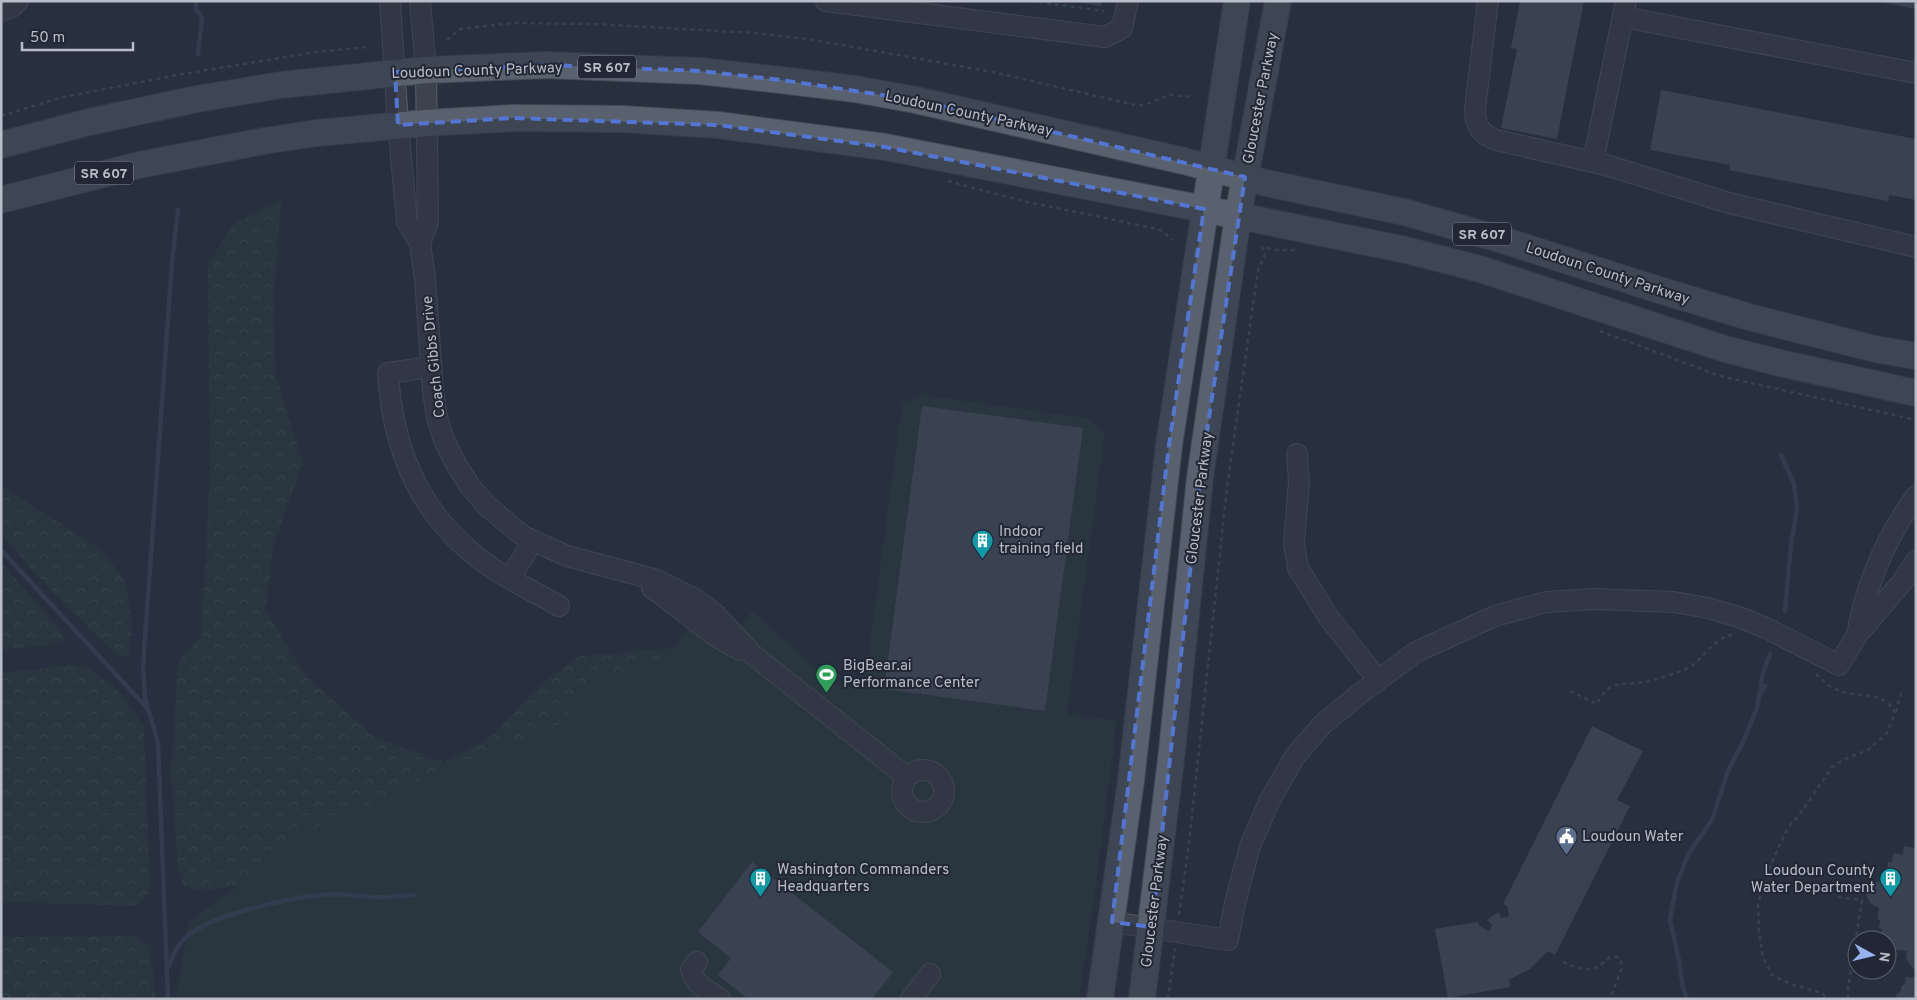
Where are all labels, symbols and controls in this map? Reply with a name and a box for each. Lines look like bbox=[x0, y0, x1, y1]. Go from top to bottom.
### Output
scale bar bbox=[22, 20, 134, 52]
text: 50 m bbox=[30, 29, 65, 48]
street label: Gloucester Parkway bbox=[1239, 31, 1284, 166]
road number: SR 607 bbox=[578, 56, 636, 78]
street label: Loudoun County Parkway bbox=[391, 59, 563, 84]
street label: Loudoun County Parkway bbox=[883, 87, 1055, 142]
road number: SR 607 bbox=[75, 162, 133, 184]
road number: SR 607 bbox=[1453, 222, 1511, 245]
street label: Loudoun County Parkway bbox=[1523, 239, 1692, 310]
street label: Coach Gibbs Drive bbox=[419, 295, 450, 419]
street label: Gloucester Parkway bbox=[1183, 431, 1218, 566]
place label: Indoor training field bbox=[999, 523, 1083, 559]
building icon: Indoor training field bbox=[971, 528, 995, 559]
place label: BigBear.ai Performance Center bbox=[843, 657, 980, 693]
sports icon: BigBear.ai Performance Center bbox=[815, 662, 839, 693]
public building icon: Loudoun Water bbox=[1554, 824, 1578, 855]
place label: Loudoun Water bbox=[1582, 828, 1684, 847]
street label: Gloucester Parkway bbox=[1138, 834, 1173, 969]
place label: Washington Commanders Headquarters bbox=[777, 861, 949, 897]
place label: Loudoun County Water Department bbox=[1751, 862, 1875, 898]
building icon: Washington Commanders Headquarters bbox=[749, 866, 773, 897]
building icon: Loudoun County Water Department bbox=[1879, 867, 1903, 898]
north arrow bbox=[1847, 930, 1897, 980]
text: N bbox=[1874, 950, 1893, 963]

